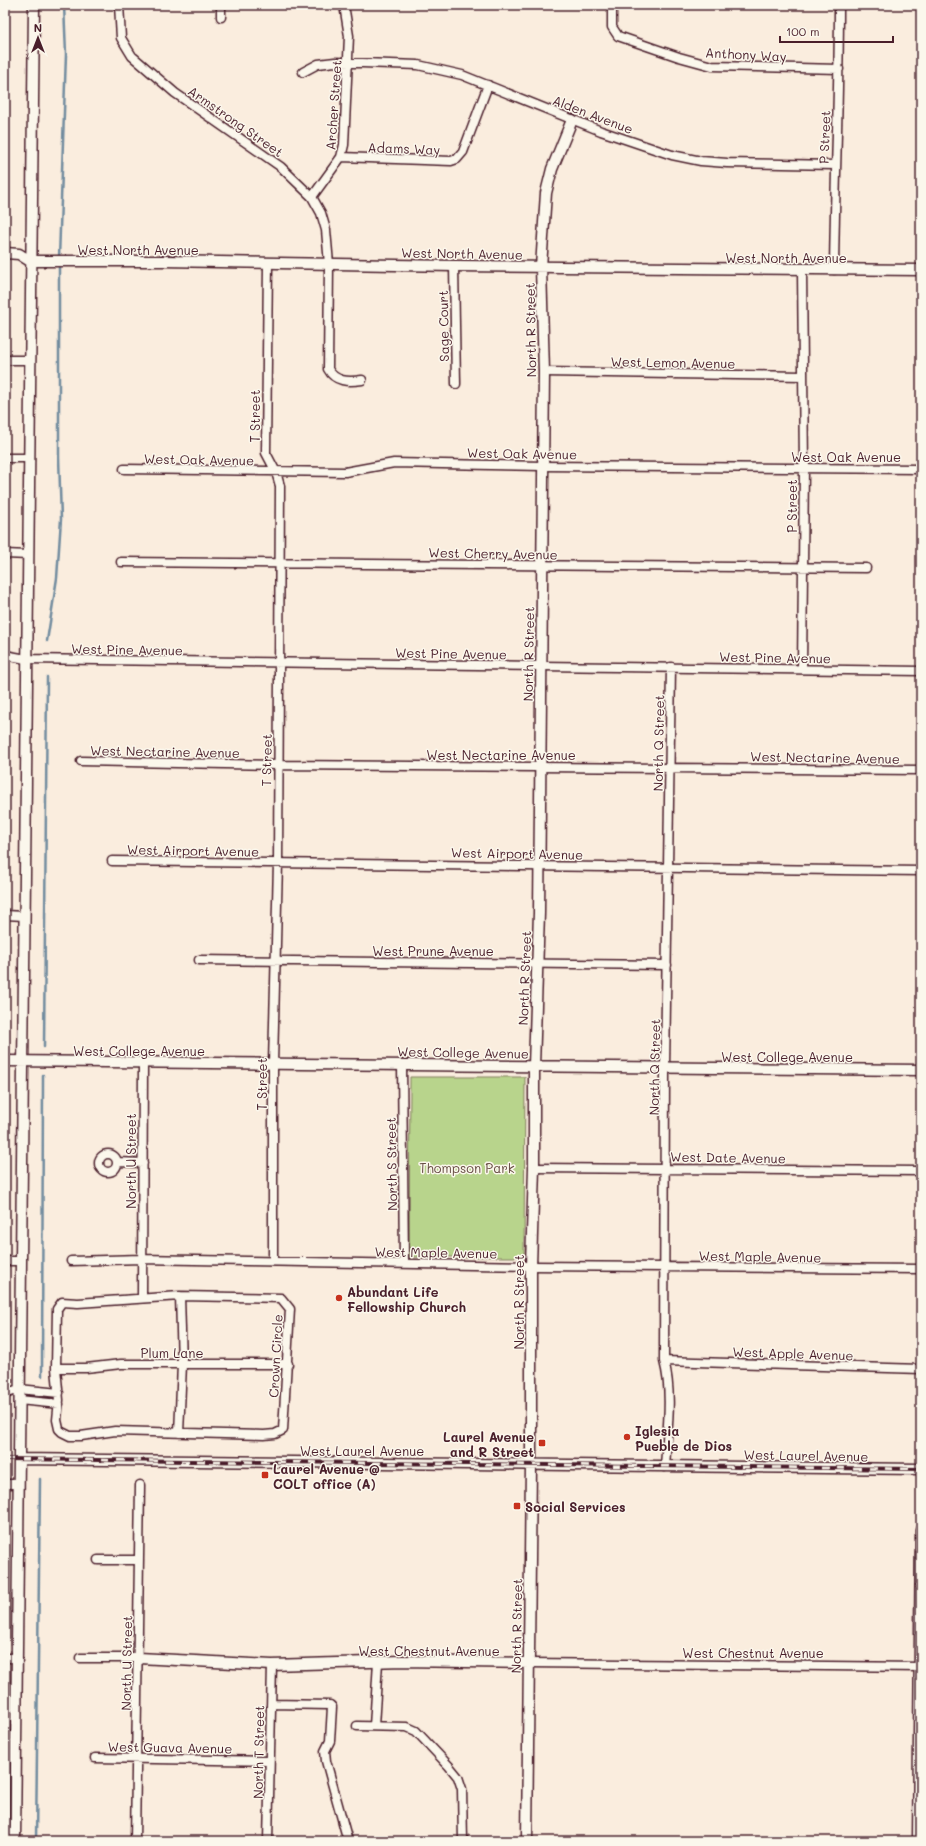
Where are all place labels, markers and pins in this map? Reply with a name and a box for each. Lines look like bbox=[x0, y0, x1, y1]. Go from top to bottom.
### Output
place label: Abundant Life Fellowship Church bbox=[347, 1283, 467, 1315]
marker: Abundant Life Fellowship Church bbox=[334, 1293, 344, 1303]
place label: Iglesia Pueble de Dios bbox=[635, 1422, 732, 1454]
place label: Laurel Avenue and R Street bbox=[443, 1428, 534, 1460]
marker: Iglesia Pueble de Dios bbox=[622, 1432, 632, 1442]
marker: Laurel Avenue and R Street bbox=[537, 1438, 547, 1448]
place label: Laurel Avenue @ COLT office (A) bbox=[273, 1460, 380, 1492]
marker: Laurel Avenue @ COLT office (A) bbox=[260, 1470, 270, 1480]
place label: Social Services bbox=[525, 1498, 626, 1515]
marker: Social Services bbox=[512, 1501, 522, 1511]

